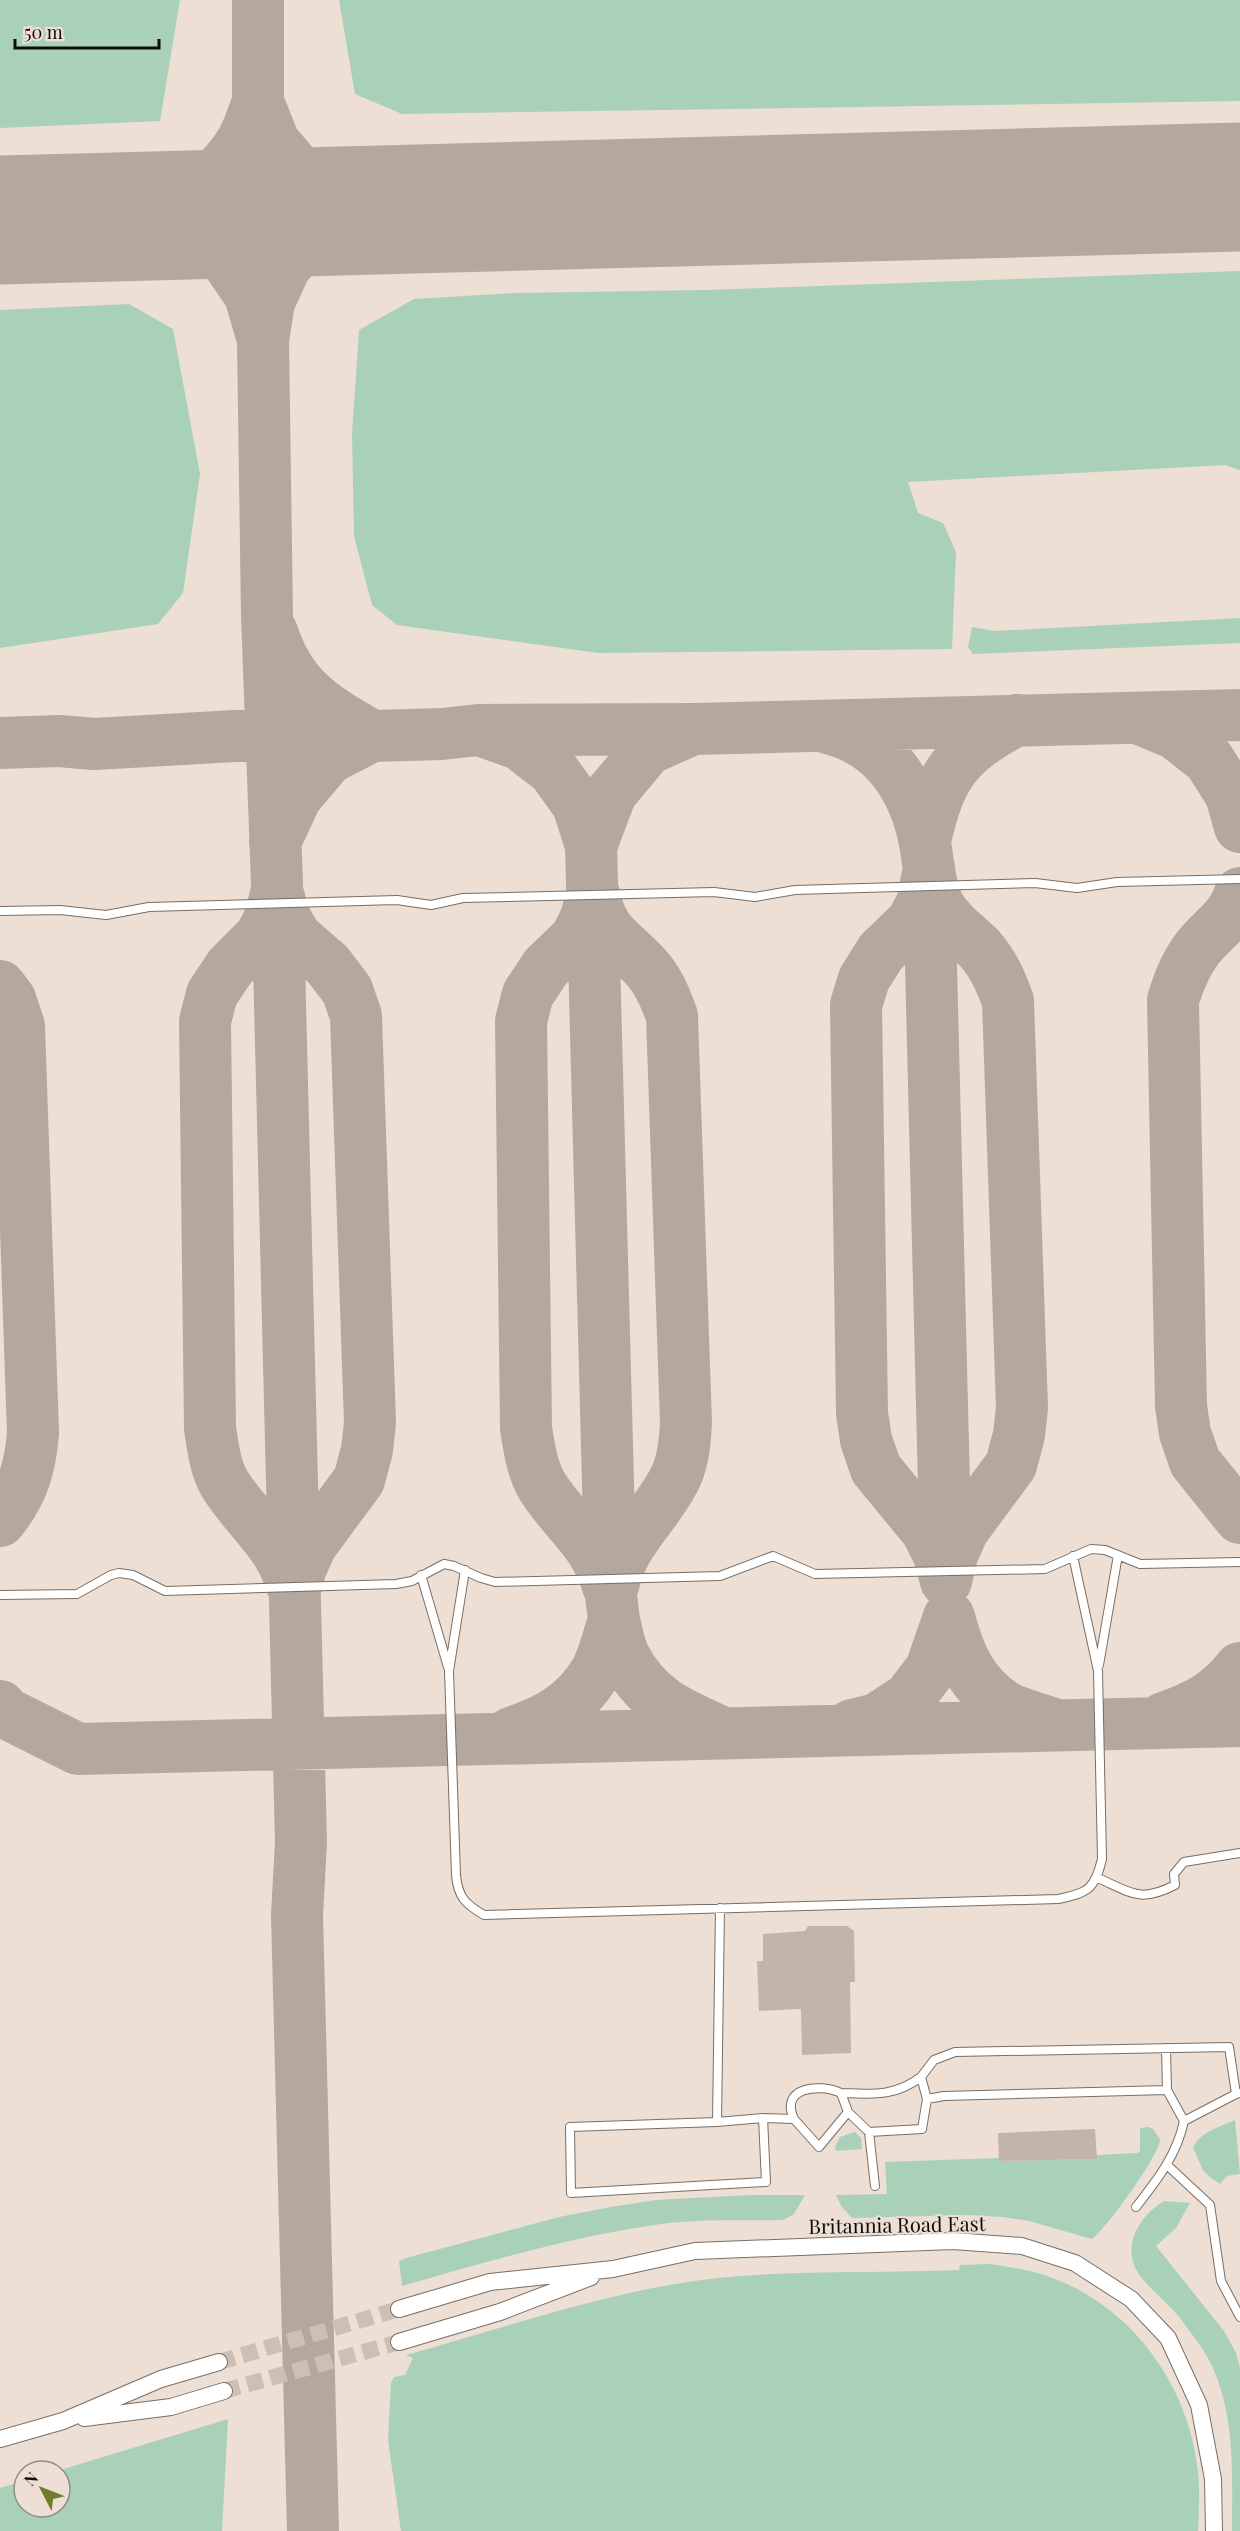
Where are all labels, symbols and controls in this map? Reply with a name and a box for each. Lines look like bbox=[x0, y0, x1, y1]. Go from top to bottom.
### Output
scale bar bbox=[15, 12, 159, 50]
text: 50 m bbox=[24, 20, 63, 44]
street label: Britannia Road East bbox=[808, 2209, 987, 2239]
north arrow bbox=[12, 2459, 72, 2519]
text: N bbox=[19, 2467, 42, 2490]

